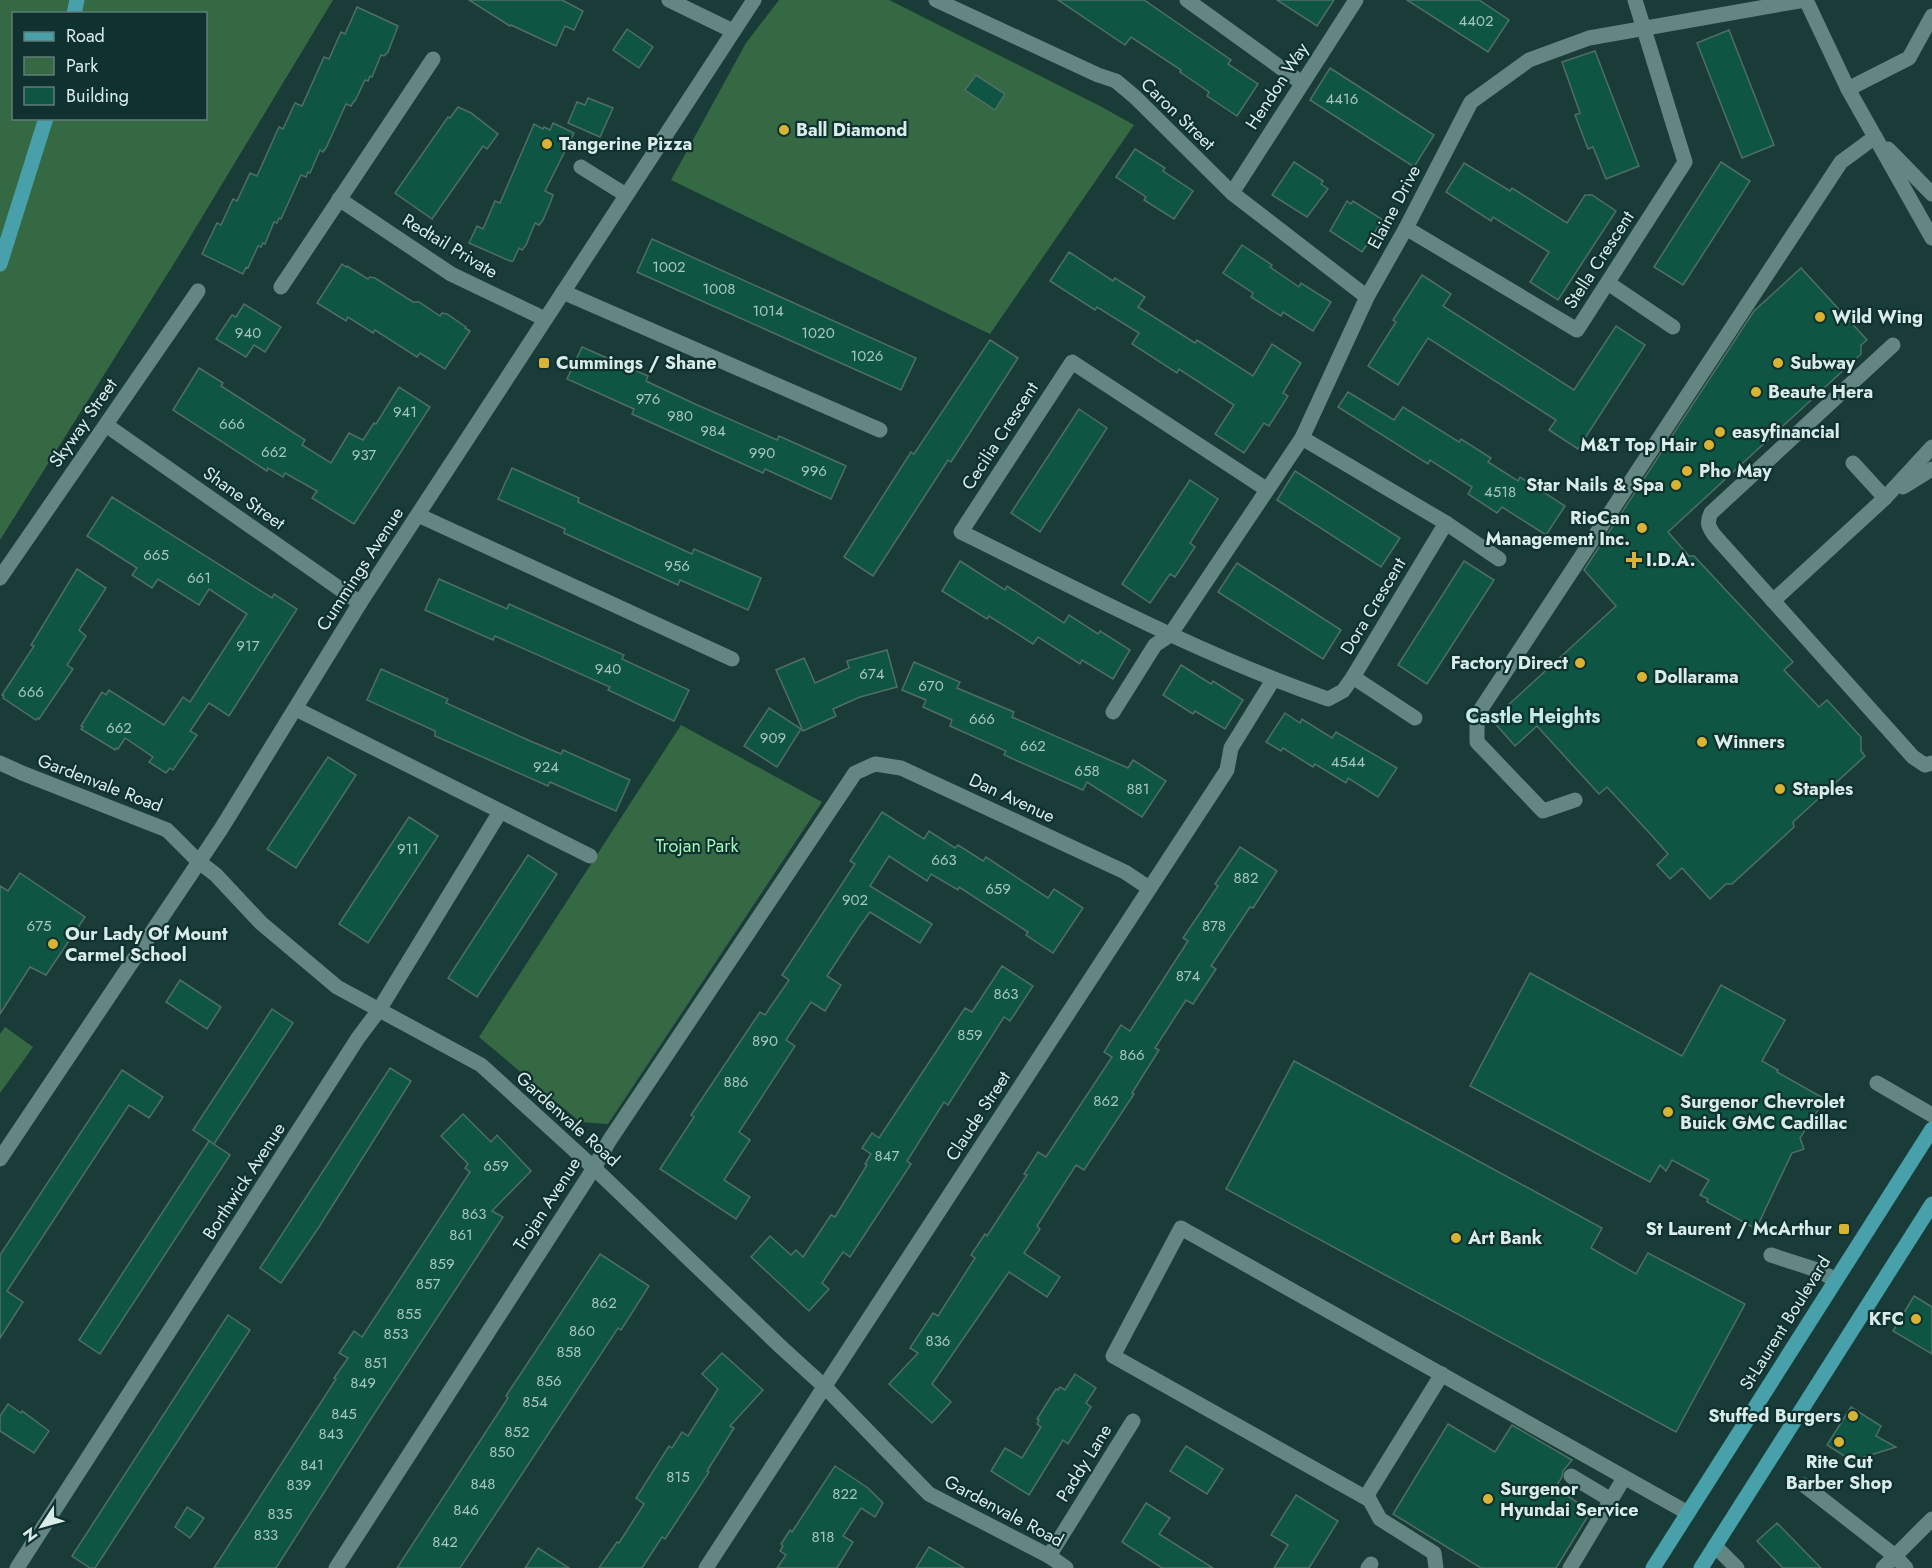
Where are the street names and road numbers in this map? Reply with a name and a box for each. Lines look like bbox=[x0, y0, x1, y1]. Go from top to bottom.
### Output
street label: Hendon Way bbox=[1239, 37, 1315, 135]
street label: Caron Street bbox=[1135, 72, 1222, 157]
street label: Elaine Drive bbox=[1361, 160, 1427, 254]
street label: Stella Crescent bbox=[1558, 205, 1641, 314]
street label: Redtail Private bbox=[397, 207, 503, 285]
street label: Skyway Street bbox=[43, 373, 124, 473]
street label: Cecilia Crescent bbox=[955, 376, 1045, 495]
street label: Shane Street bbox=[198, 460, 291, 536]
street label: Cummings Avenue bbox=[310, 502, 410, 636]
street label: Dora Crescent bbox=[1334, 552, 1412, 659]
street label: Gardenvale Road bbox=[34, 747, 166, 819]
street label: Dan Avenue bbox=[965, 767, 1059, 829]
street label: Gardenvale Road bbox=[510, 1065, 626, 1173]
street label: Claude Street bbox=[939, 1065, 1017, 1166]
street label: Borthwick Avenue bbox=[196, 1117, 292, 1245]
street label: Trojan Avenue bbox=[507, 1152, 587, 1256]
street label: St-Laurent Boulevard bbox=[1733, 1251, 1837, 1395]
street label: Paddy Lane bbox=[1050, 1419, 1118, 1507]
street label: Gardenvale Road bbox=[940, 1469, 1068, 1553]

